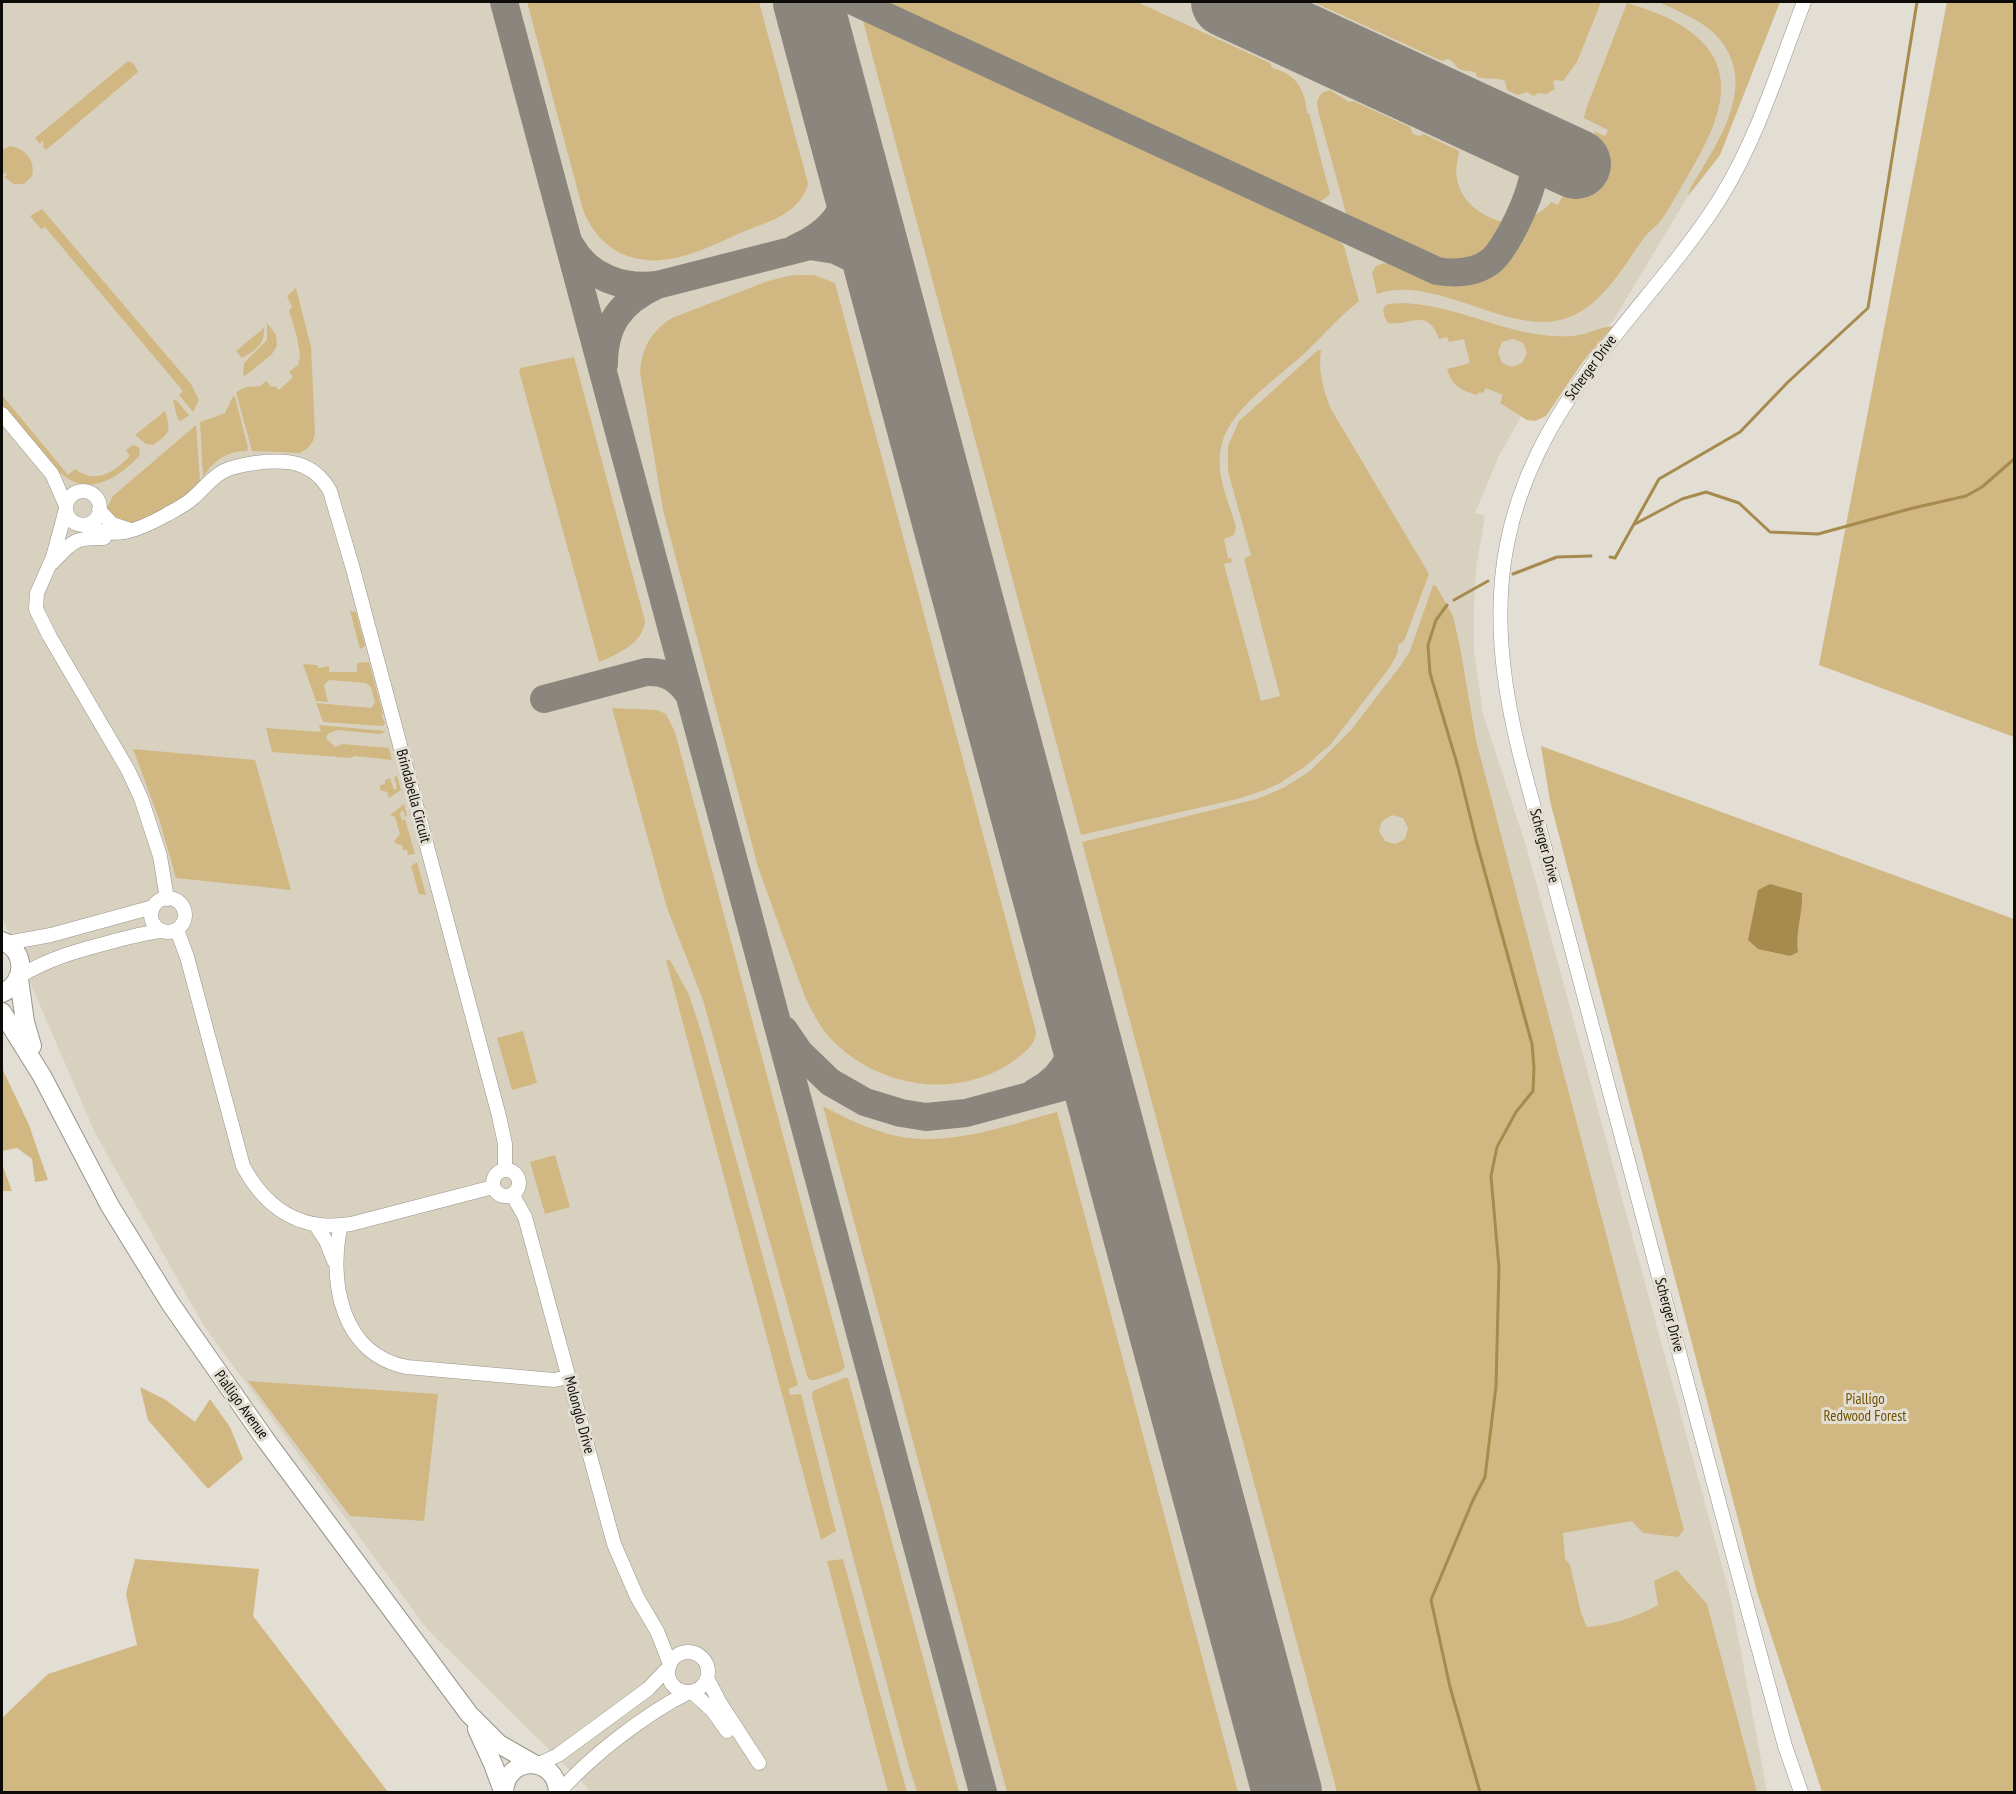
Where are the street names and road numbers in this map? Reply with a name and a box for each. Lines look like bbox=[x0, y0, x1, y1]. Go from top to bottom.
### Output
street label: Scherger Drive bbox=[1561, 332, 1621, 404]
street label: Brindabella Circuit bbox=[392, 747, 434, 845]
street label: Scherger Drive bbox=[1525, 807, 1563, 885]
street label: Scherger Drive bbox=[1650, 1276, 1688, 1354]
street label: Pialligo Avenue bbox=[210, 1367, 272, 1443]
street label: Molonglo Drive bbox=[560, 1374, 598, 1456]

